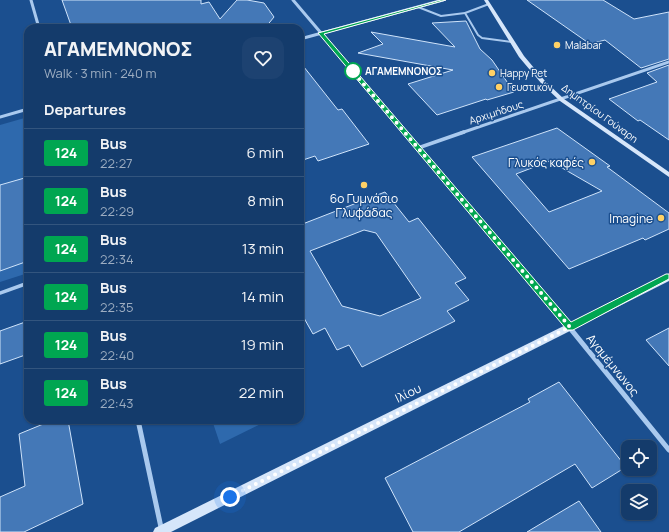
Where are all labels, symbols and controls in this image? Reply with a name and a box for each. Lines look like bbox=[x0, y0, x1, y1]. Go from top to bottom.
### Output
text: ΑΓΑΜΕΜΝΟΝΟΣ bbox=[44, 36, 192, 62]
button: heart bbox=[242, 37, 284, 79]
place label: Malabar bbox=[565, 38, 602, 52]
marker: Malabar bbox=[552, 40, 562, 50]
marker: ΑΓΑΜΕΜΝΟΝΟΣ bbox=[344, 62, 362, 80]
text: Walk · 3 min · 240 m bbox=[44, 64, 157, 82]
place label: ΑΓΑΜΕΜΝΟΝΟΣ bbox=[365, 64, 442, 78]
place label: Happy Pet bbox=[500, 66, 547, 80]
marker: Happy Pet bbox=[487, 68, 497, 78]
place label: Γευστικόν bbox=[507, 80, 553, 94]
street label: Δημητρίου Γούναρη bbox=[559, 80, 641, 146]
marker: Γευστικόν bbox=[494, 82, 504, 92]
street label: Αρχιμήδους bbox=[467, 97, 525, 127]
text: Departures bbox=[44, 99, 126, 120]
text: Bus bbox=[100, 133, 127, 154]
text: 6 min bbox=[247, 142, 284, 163]
text: 124 bbox=[55, 143, 77, 162]
text: 22:27 bbox=[100, 154, 133, 172]
place label: Γλυκός καφές bbox=[508, 154, 584, 171]
marker: Γλυκός καφές bbox=[587, 157, 597, 167]
marker: 6ο Γυμνάσιο Γλυφάδας bbox=[359, 180, 369, 190]
text: Bus bbox=[100, 181, 127, 202]
text: 8 min bbox=[247, 190, 284, 211]
place label: 6ο Γυμνάσιο Γλυφάδας bbox=[330, 190, 398, 221]
text: 124 bbox=[55, 191, 77, 210]
text: 22:29 bbox=[100, 202, 134, 220]
place label: Imagine bbox=[609, 210, 653, 227]
marker: Imagine bbox=[656, 213, 666, 223]
text: Bus bbox=[100, 229, 127, 250]
text: 13 min bbox=[242, 238, 284, 259]
text: 124 bbox=[55, 239, 77, 258]
text: 22:34 bbox=[100, 250, 134, 268]
text: Bus bbox=[100, 277, 127, 298]
text: 14 min bbox=[241, 286, 284, 307]
text: 124 bbox=[55, 287, 77, 306]
text: 22:35 bbox=[100, 298, 133, 316]
text: Bus bbox=[100, 325, 127, 346]
street label: Αγαμέμνωνος bbox=[583, 330, 644, 400]
text: 19 min bbox=[241, 334, 284, 355]
text: 124 bbox=[55, 335, 77, 354]
text: 22:40 bbox=[100, 346, 134, 364]
text: Bus bbox=[100, 373, 127, 394]
street label: Ιλίου bbox=[392, 379, 424, 407]
text: 22 min bbox=[239, 382, 284, 403]
text: 124 bbox=[55, 383, 77, 402]
text: 22:43 bbox=[100, 394, 134, 412]
map controls bbox=[621, 440, 657, 520]
button: locate bbox=[621, 440, 657, 476]
button: layers bbox=[621, 484, 657, 520]
your location bbox=[220, 487, 240, 507]

